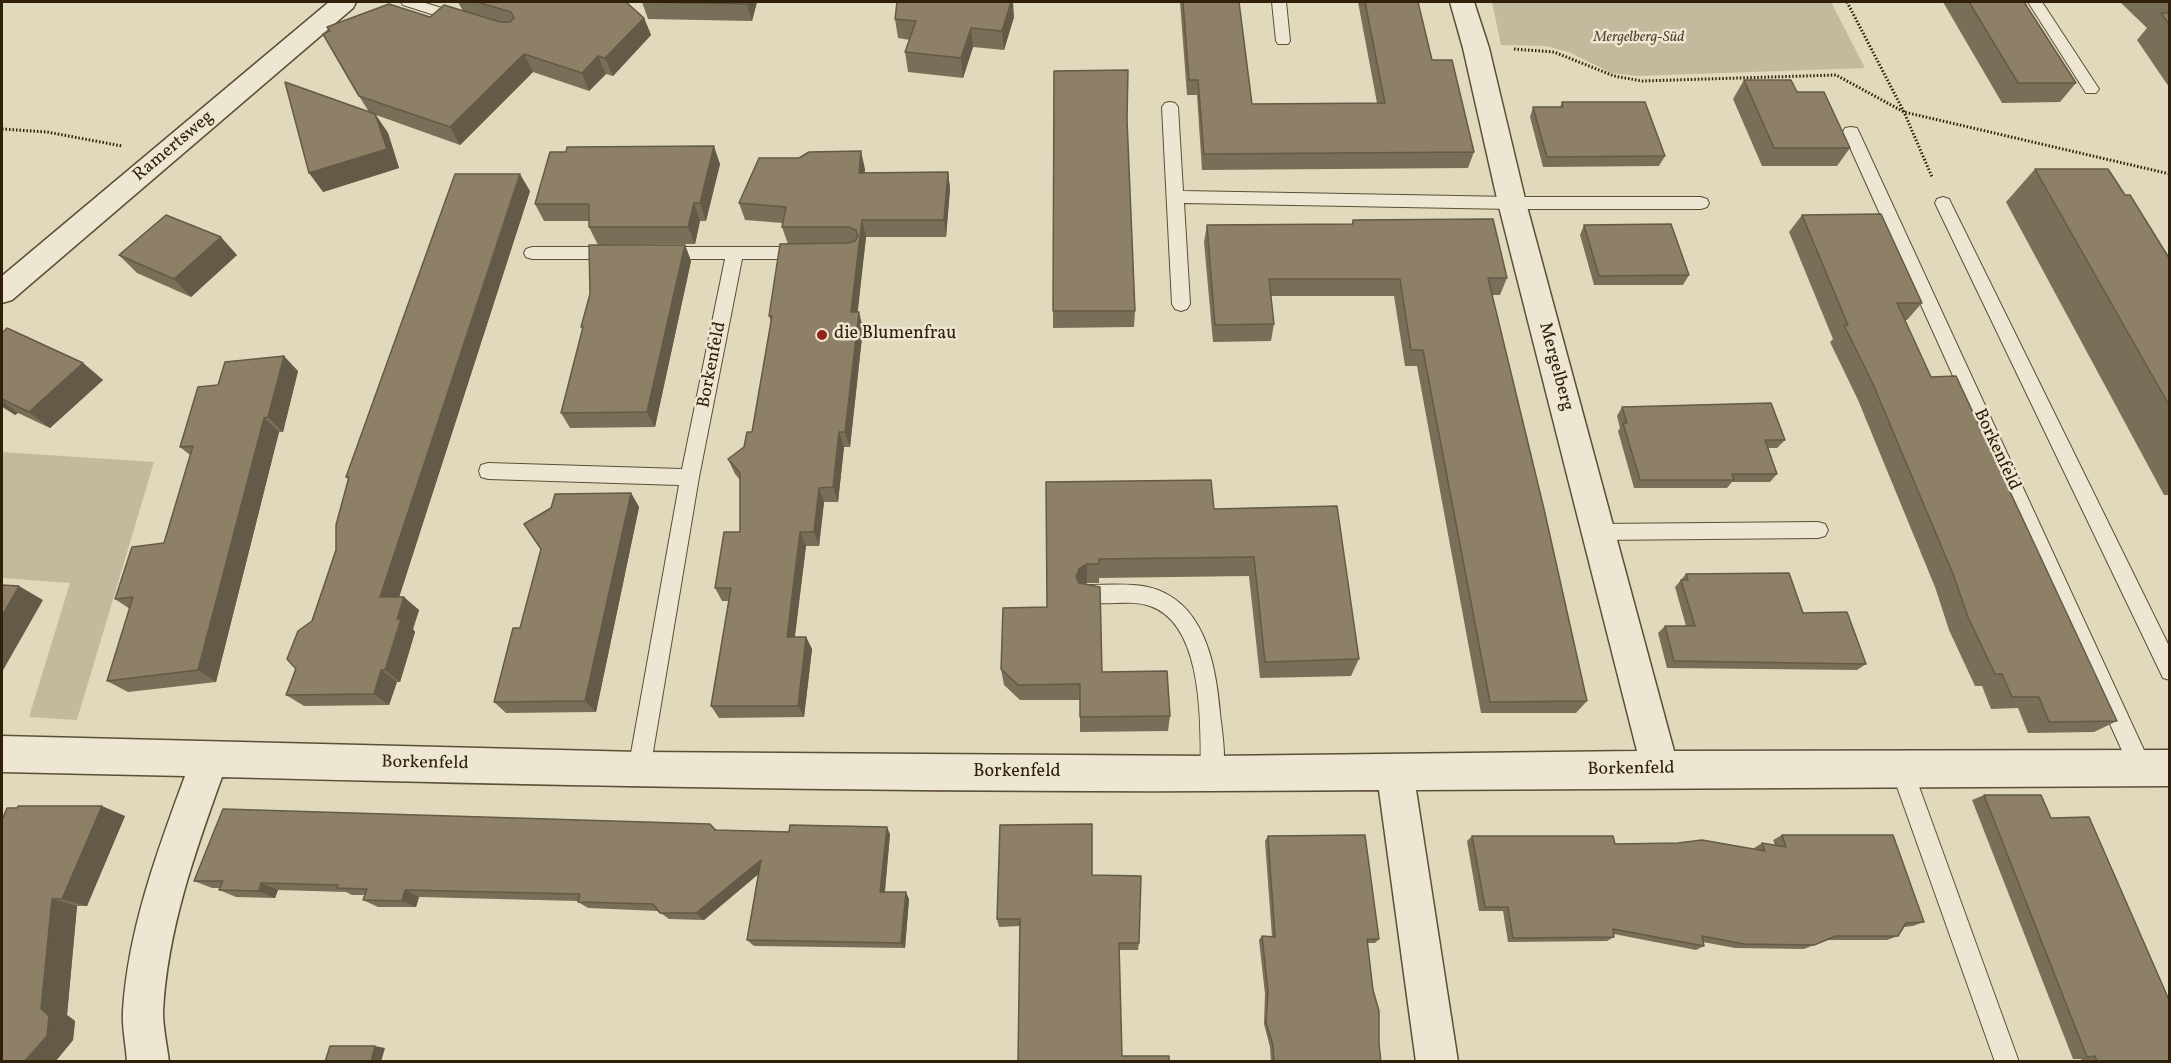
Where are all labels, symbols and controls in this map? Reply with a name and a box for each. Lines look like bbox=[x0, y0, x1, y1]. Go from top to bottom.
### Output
park label: Mergelberg-Süd bbox=[1594, 29, 1684, 47]
street label: Ramertsweg bbox=[129, 107, 219, 187]
street label: Borkenfeld bbox=[694, 320, 732, 410]
street label: Mergelberg bbox=[1533, 320, 1577, 414]
place label: die Blumenfrau bbox=[834, 324, 956, 346]
marker: die Blumenfrau bbox=[815, 328, 829, 342]
street label: Borkenfeld bbox=[1968, 406, 2024, 494]
street label: Borkenfeld bbox=[381, 752, 469, 776]
street label: Borkenfeld bbox=[1587, 758, 1675, 782]
street label: Borkenfeld bbox=[973, 762, 1061, 784]

